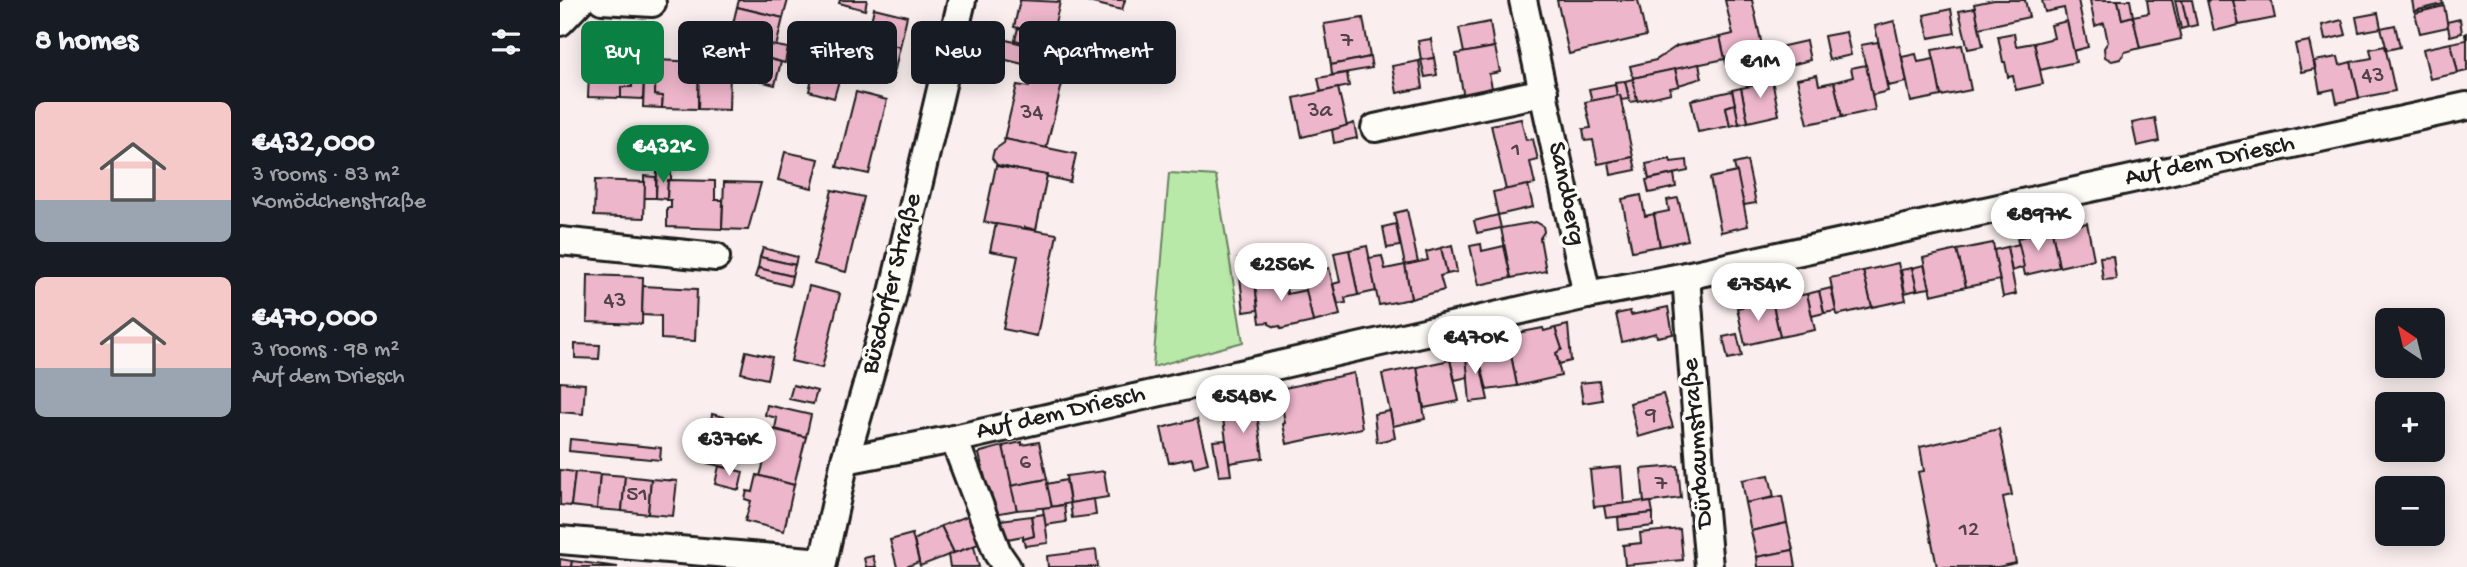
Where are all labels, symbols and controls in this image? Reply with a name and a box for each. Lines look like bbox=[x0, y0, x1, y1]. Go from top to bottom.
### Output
chip: Buy bbox=[581, 21, 664, 84]
chip: Rent bbox=[678, 21, 773, 84]
chip: Filters bbox=[787, 21, 897, 84]
chip: New bbox=[911, 21, 1005, 84]
chip: Apartment bbox=[1019, 21, 1176, 84]
icon: filters bbox=[487, 23, 525, 61]
text: 8 homes bbox=[35, 25, 138, 60]
house number: 7 bbox=[1340, 28, 1354, 55]
pin: €1M bbox=[1726, 41, 1794, 100]
text: €1M bbox=[1741, 49, 1779, 76]
house number: 43 bbox=[2362, 63, 2384, 90]
house number: 3a bbox=[1307, 98, 1334, 125]
house number: 34 bbox=[1020, 100, 1044, 127]
pin: €432K bbox=[614, 125, 712, 185]
text: €432,000 bbox=[252, 127, 375, 162]
street label: Auf dem Driesch bbox=[2122, 129, 2298, 195]
icon: home bbox=[91, 130, 175, 214]
text: €432K bbox=[633, 134, 693, 161]
house number: 1 bbox=[1510, 137, 1521, 164]
street label: Sandberg bbox=[1539, 139, 1591, 249]
text: 3 rooms · 83 m² bbox=[252, 162, 400, 189]
text: Komödchenstraße bbox=[252, 189, 426, 216]
street label: Büsdorfer Straße bbox=[855, 190, 931, 379]
pin: €897K bbox=[1989, 194, 2087, 253]
text: €897K bbox=[2007, 202, 2069, 229]
pin: €256K bbox=[1232, 244, 1330, 303]
text: €256K bbox=[1250, 252, 1312, 279]
pin: €754K bbox=[1709, 264, 1807, 323]
text: €754K bbox=[1727, 272, 1789, 299]
house number: 43 bbox=[604, 288, 626, 315]
text: €470,000 bbox=[252, 302, 377, 337]
icon: home bbox=[91, 305, 175, 389]
north arrow bbox=[2375, 308, 2445, 378]
map controls bbox=[2375, 308, 2445, 546]
pin: €470K bbox=[1426, 316, 1524, 376]
text: €470K bbox=[1444, 325, 1506, 352]
text: 3 rooms · 98 m² bbox=[252, 337, 399, 364]
street label: Dürbaumstraße bbox=[1676, 356, 1722, 531]
text: Auf dem Driesch bbox=[252, 364, 405, 391]
pin: €548K bbox=[1194, 376, 1292, 435]
street label: Auf dem Driesch bbox=[973, 379, 1149, 449]
text: €548K bbox=[1212, 384, 1274, 411]
button: + bbox=[2375, 392, 2445, 462]
house number: 9 bbox=[1644, 402, 1657, 429]
pin: €376K bbox=[680, 419, 778, 478]
text: €376K bbox=[698, 427, 760, 454]
house number: 6 bbox=[1019, 450, 1031, 477]
house number: 7 bbox=[1654, 471, 1668, 498]
button: − bbox=[2375, 476, 2445, 546]
house number: 51 bbox=[626, 482, 648, 509]
house number: 12 bbox=[1958, 517, 1979, 544]

